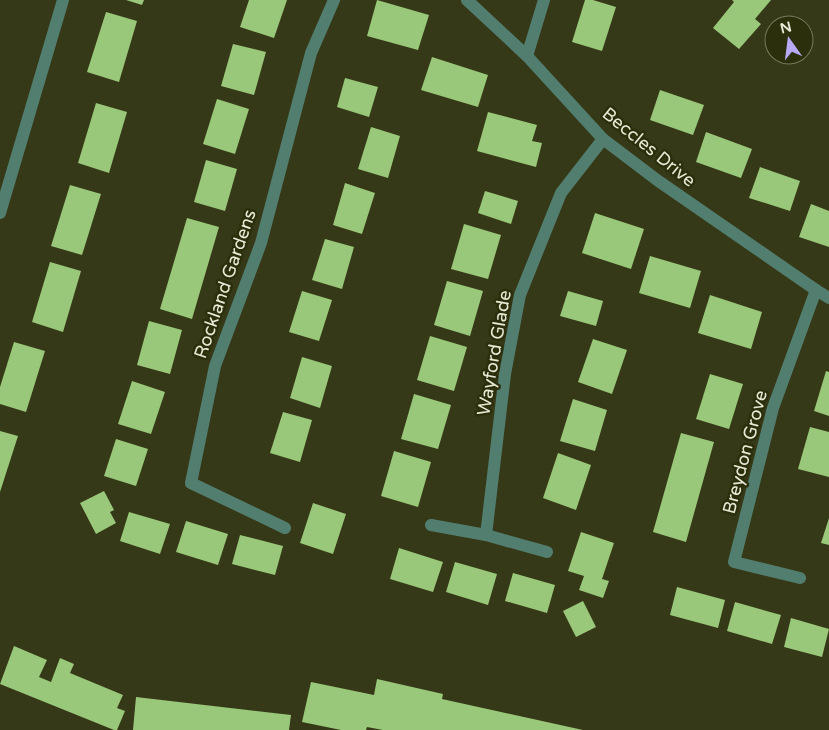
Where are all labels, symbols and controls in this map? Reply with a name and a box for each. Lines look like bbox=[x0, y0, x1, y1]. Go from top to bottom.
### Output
north arrow bbox=[764, 15, 814, 65]
text: N bbox=[778, 18, 793, 37]
street label: Beccles Drive bbox=[598, 103, 700, 191]
street label: Rockland Gardens bbox=[189, 207, 261, 361]
street label: Wayford Glade bbox=[472, 289, 516, 417]
street label: Breydon Grove bbox=[718, 388, 772, 516]

